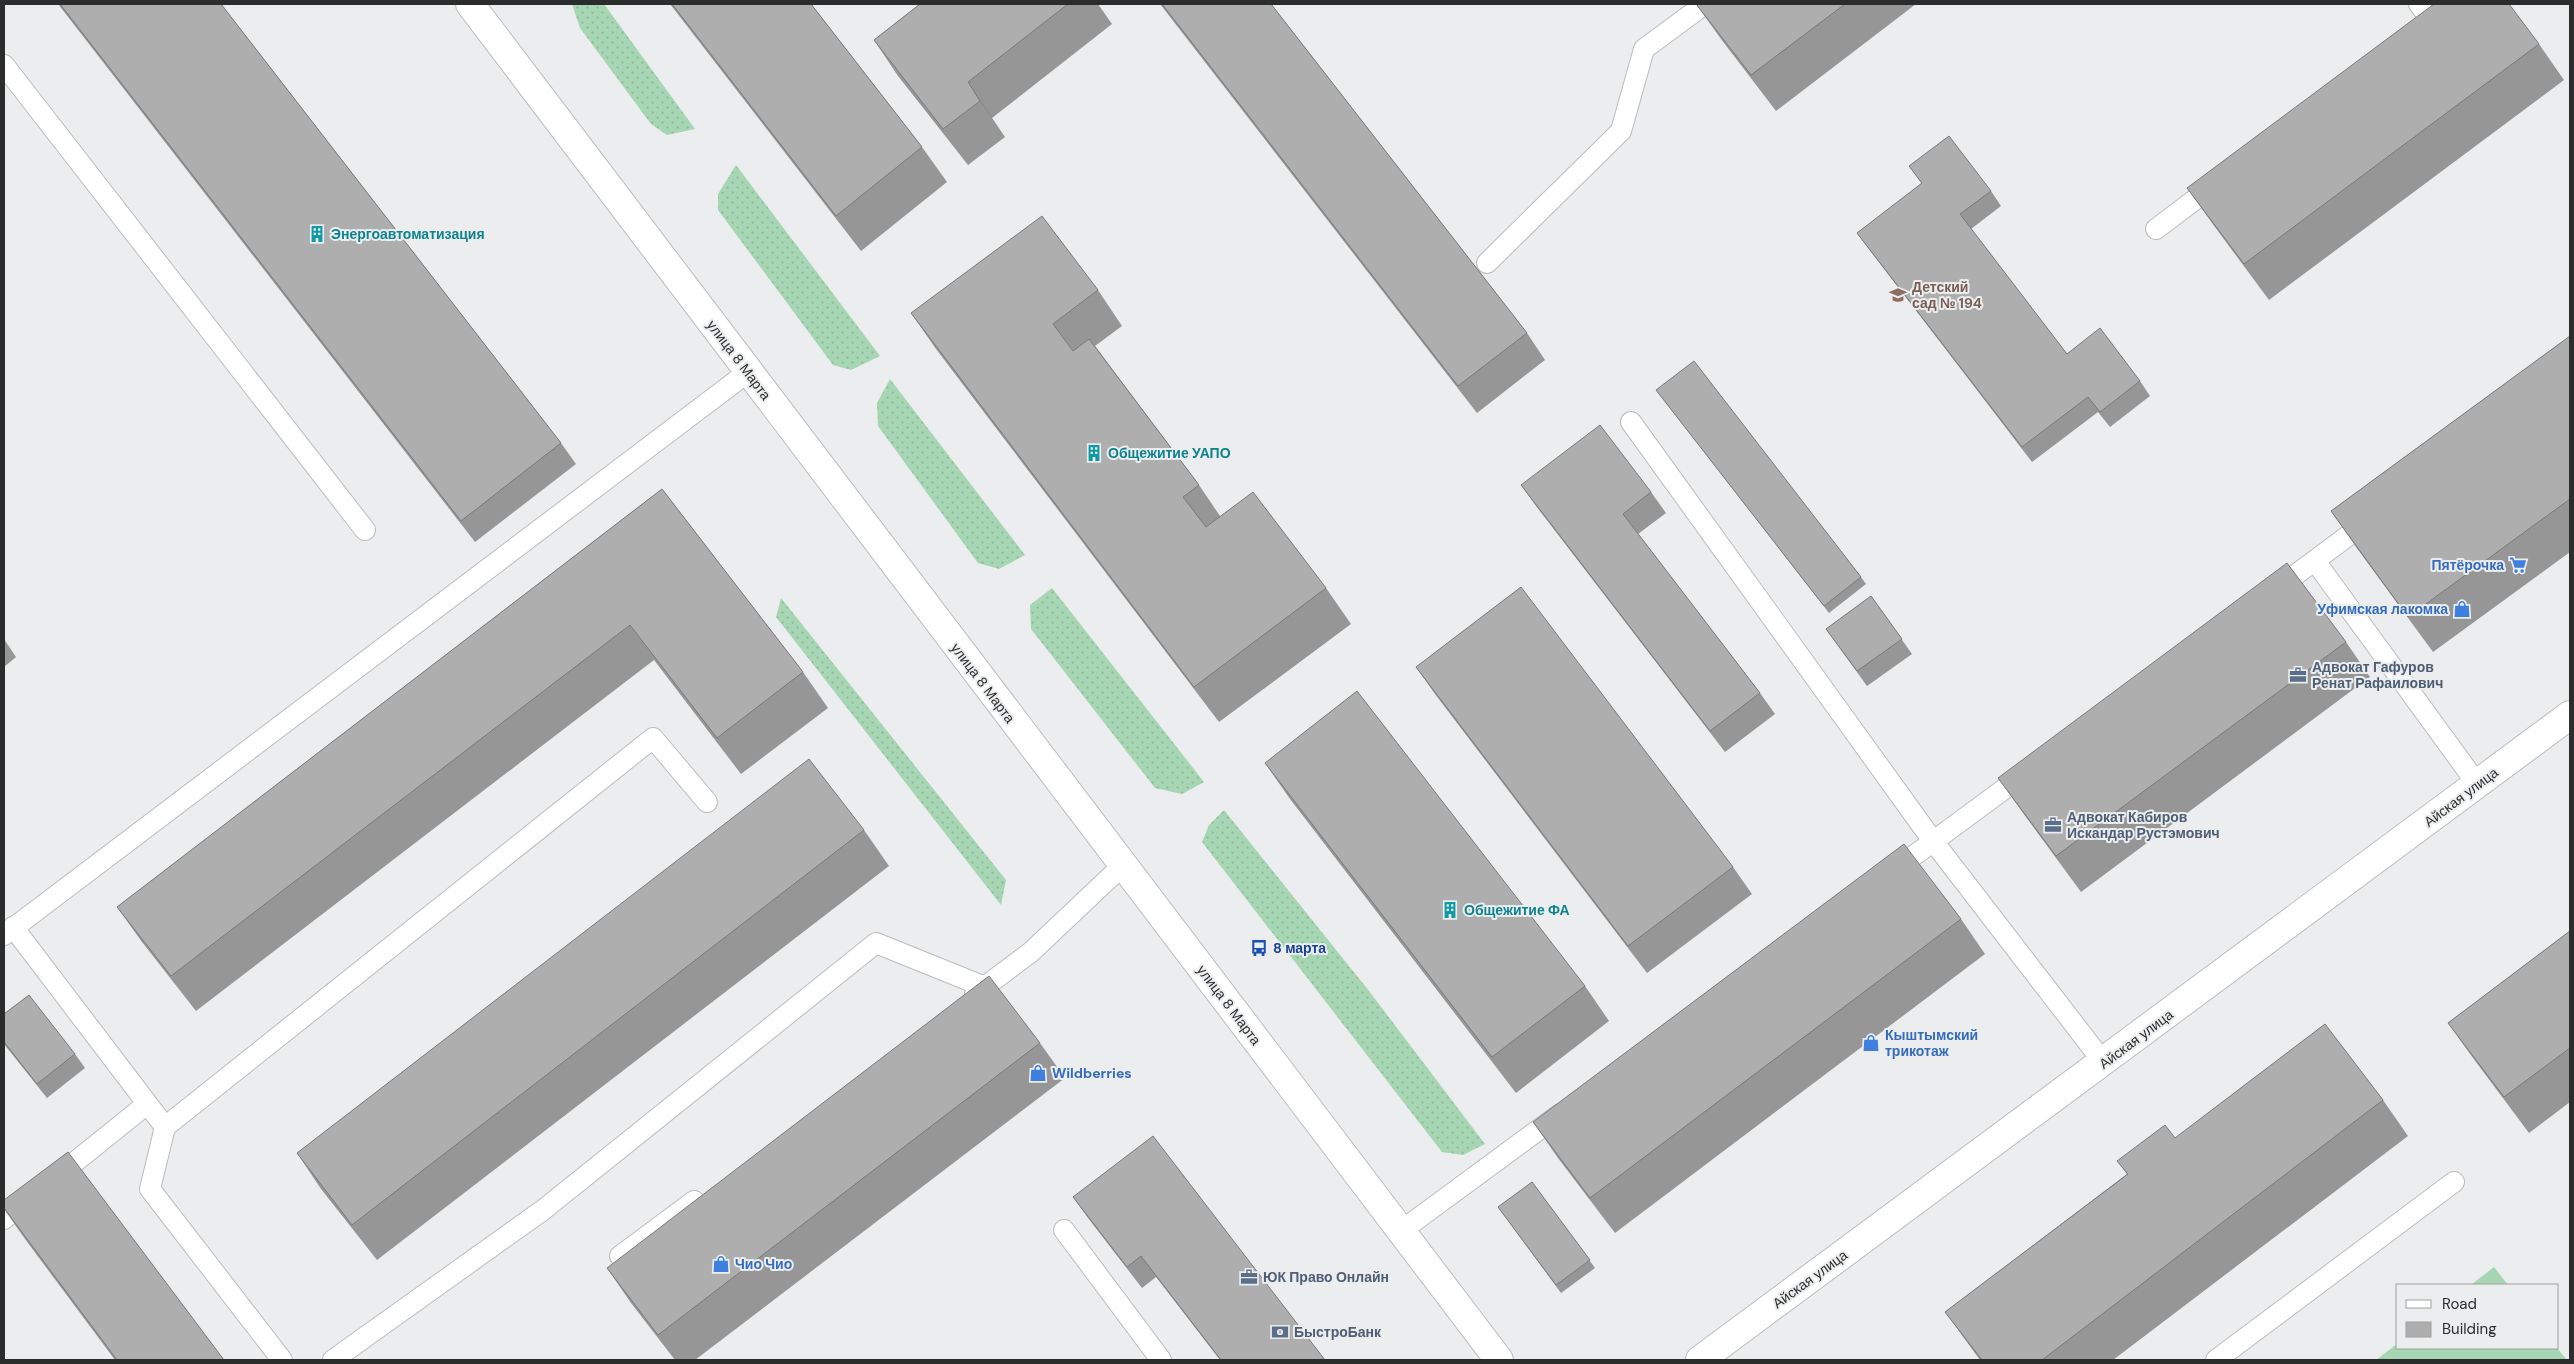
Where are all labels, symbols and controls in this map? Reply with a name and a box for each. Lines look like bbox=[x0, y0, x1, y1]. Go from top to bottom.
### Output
building icon: Энергоавтоматизация bbox=[307, 224, 327, 244]
place label: Энергоавтоматизация bbox=[331, 225, 485, 243]
place label: Детский сад № 194 bbox=[1912, 278, 1982, 312]
school or university icon: Детский сад № 194 bbox=[1888, 285, 1908, 305]
street label: улица 8 Марта bbox=[703, 316, 775, 404]
building icon: Общежитие УАПО bbox=[1084, 443, 1104, 463]
place label: Общежитие УАПО bbox=[1108, 444, 1231, 462]
supermarket icon: Пятёрочка bbox=[2508, 555, 2528, 575]
place label: Пятёрочка bbox=[2431, 556, 2504, 574]
shop icon: Уфимская лакомка bbox=[2452, 599, 2472, 619]
place label: Уфимская лакомка bbox=[2317, 600, 2448, 618]
street label: улица 8 Марта bbox=[947, 639, 1019, 727]
place label: Адвокат Гафуров Ренат Рафаилович bbox=[2312, 658, 2443, 692]
office icon: Адвокат Гафуров Ренат Рафаилович bbox=[2288, 665, 2308, 685]
street label: Айская улица bbox=[2420, 763, 2502, 831]
place label: Адвокат Кабиров Искандар Рустэмович bbox=[2067, 808, 2220, 842]
office icon: Адвокат Кабиров Искандар Рустэмович bbox=[2043, 815, 2063, 835]
building icon: Общежитие ФА bbox=[1440, 900, 1460, 920]
place label: Общежитие ФА bbox=[1464, 901, 1570, 919]
bus stop icon: 8 марта bbox=[1249, 938, 1269, 958]
place label: 8 марта bbox=[1273, 939, 1326, 957]
street label: улица 8 Марта bbox=[1193, 961, 1265, 1049]
street label: Айская улица bbox=[2095, 1005, 2177, 1073]
place label: Кыштымский трикотаж bbox=[1885, 1026, 1978, 1060]
shop icon: Кыштымский трикотаж bbox=[1861, 1033, 1881, 1053]
shop icon: Wildberries bbox=[1028, 1063, 1048, 1083]
place label: Wildberries bbox=[1052, 1064, 1132, 1082]
street label: Айская улица bbox=[1769, 1246, 1851, 1312]
shop icon: Чио Чио bbox=[711, 1254, 731, 1274]
place label: Чио Чио bbox=[735, 1255, 792, 1273]
office icon: ЮК Право Онлайн bbox=[1239, 1267, 1259, 1287]
place label: ЮК Право Онлайн bbox=[1263, 1268, 1389, 1286]
legend bbox=[2396, 1284, 2559, 1349]
text: Road bbox=[2442, 1294, 2477, 1314]
text: Building bbox=[2442, 1319, 2497, 1339]
bank icon: БыстроБанк bbox=[1270, 1322, 1290, 1342]
place label: БыстроБанк bbox=[1294, 1323, 1382, 1341]

